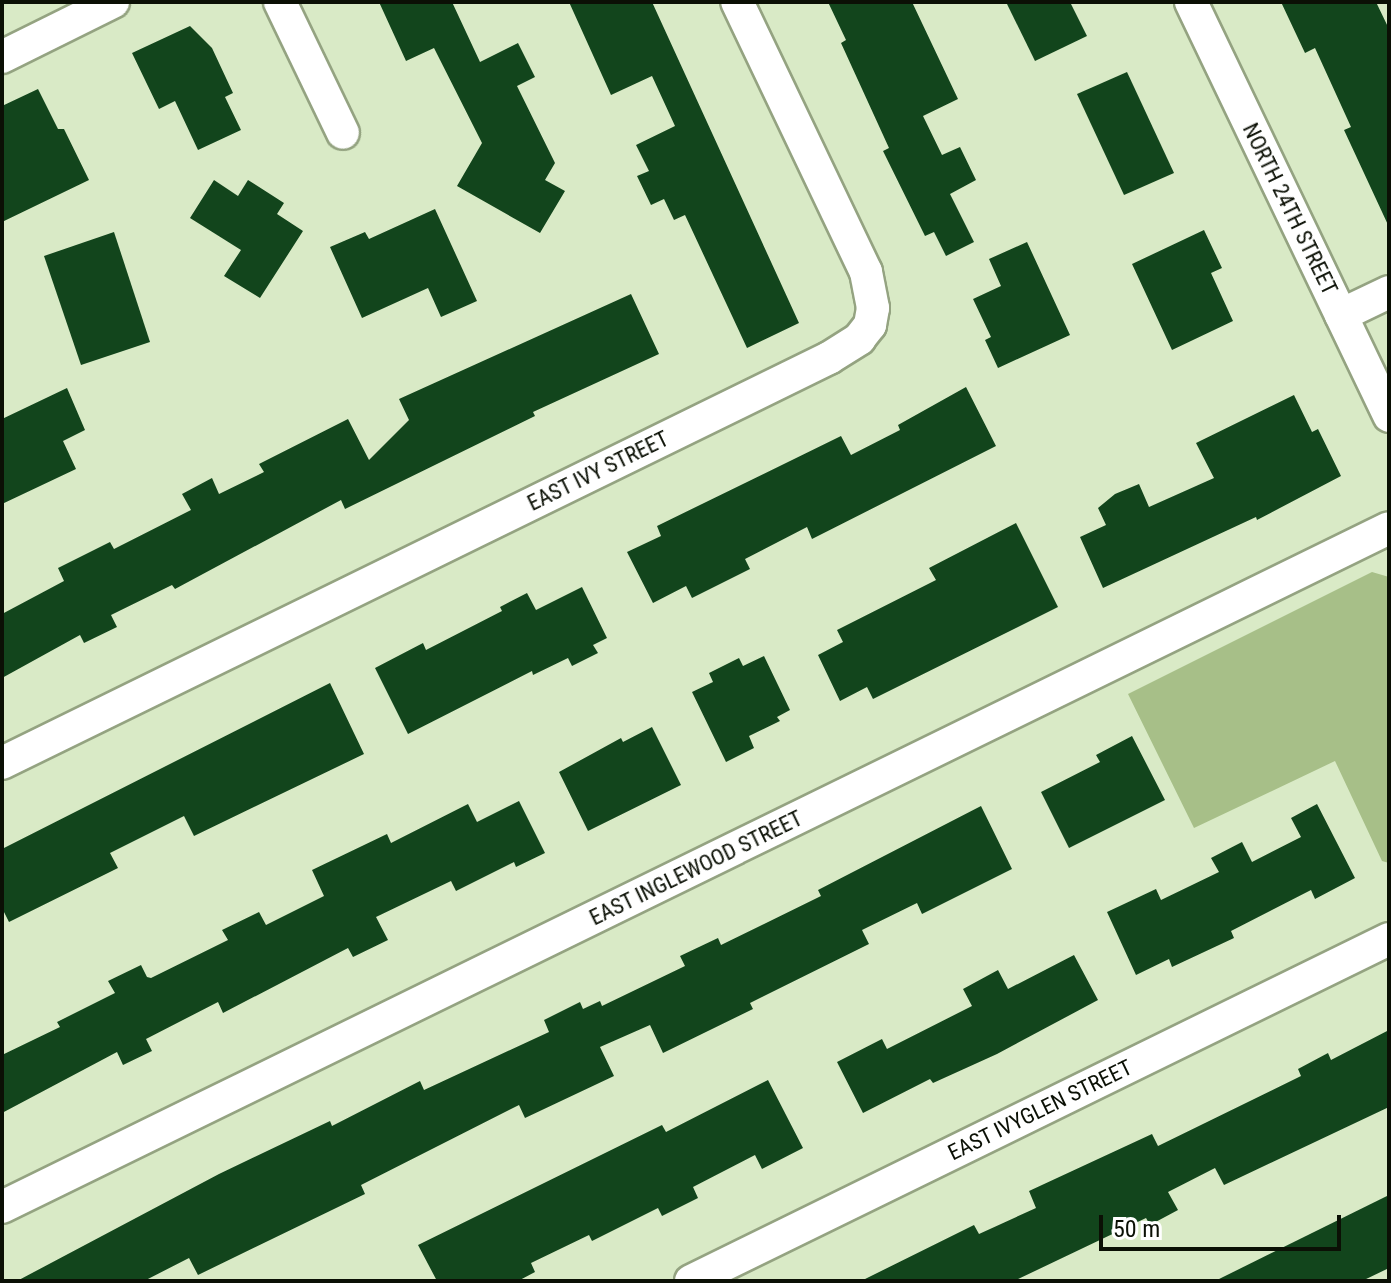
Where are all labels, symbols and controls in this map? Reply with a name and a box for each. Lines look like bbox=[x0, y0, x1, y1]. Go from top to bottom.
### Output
street label: NORTH 24TH STREET bbox=[1237, 119, 1343, 299]
street label: EAST IVY STREET bbox=[523, 425, 673, 517]
street label: EAST INGLEWOOD STREET bbox=[585, 805, 807, 931]
street label: EAST IVYGLEN STREET bbox=[944, 1054, 1136, 1166]
scale bar bbox=[1103, 1199, 1345, 1249]
text: 50 m bbox=[1113, 1215, 1160, 1243]

